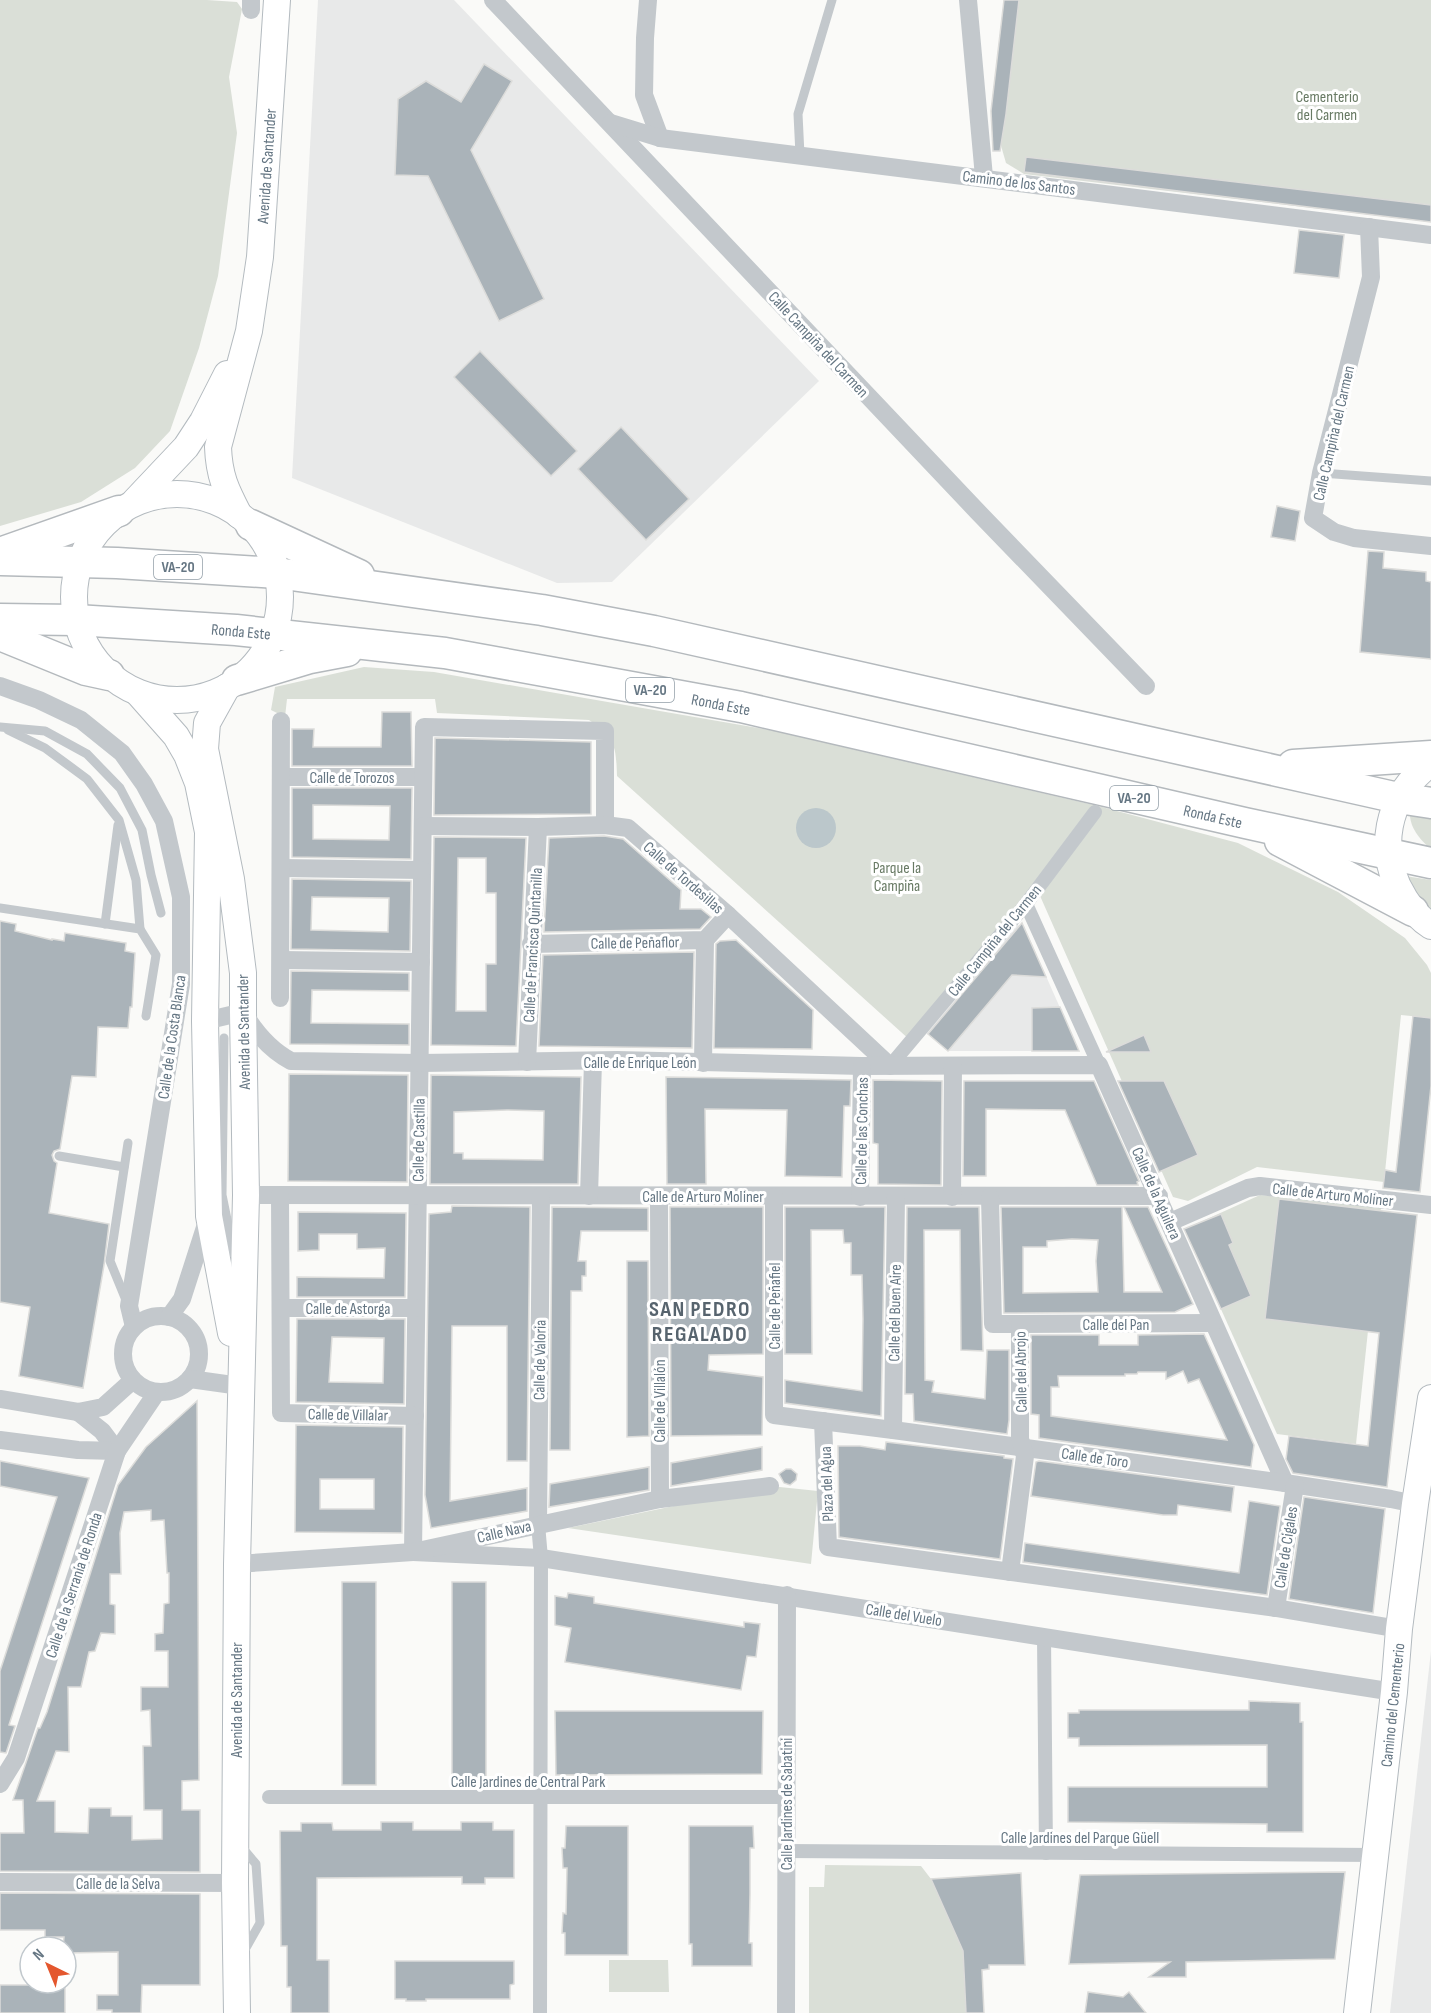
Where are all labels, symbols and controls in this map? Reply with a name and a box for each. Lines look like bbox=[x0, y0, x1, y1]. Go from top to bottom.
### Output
park label: Cementerio del Carmen bbox=[1295, 88, 1359, 125]
street label: Avenida de Santander bbox=[254, 107, 281, 225]
street label: Camino de los Santos bbox=[961, 167, 1077, 200]
street label: Calle Campiña del Carmen bbox=[764, 288, 872, 402]
street label: Calle Campiña del Carmen bbox=[1310, 364, 1359, 503]
road number: VA-20 bbox=[154, 555, 202, 579]
street label: Ronda Este bbox=[210, 620, 271, 645]
road number: VA-20 bbox=[626, 678, 674, 702]
street label: Ronda Este bbox=[690, 690, 752, 720]
street label: Calle de Torozos bbox=[309, 769, 395, 788]
road number: VA-20 bbox=[1110, 786, 1158, 810]
street label: Ronda Este bbox=[1181, 802, 1244, 833]
street label: Calle de Tordesillas bbox=[639, 838, 727, 918]
park label: Parque la Campiña bbox=[873, 859, 921, 896]
street label: Calle de Francisca Quintanilla bbox=[520, 867, 547, 1023]
street label: Calle Campiña del Carmen bbox=[944, 881, 1046, 1001]
street label: Calle de Peñaflor bbox=[591, 933, 680, 954]
street label: Calle de la Costa Blanca bbox=[154, 974, 191, 1100]
street label: Avenida de Santander bbox=[234, 974, 255, 1091]
street label: Calle de Enrique León bbox=[583, 1054, 697, 1073]
street label: Calle de las Conchas bbox=[852, 1077, 873, 1185]
street label: Calle de Castilla bbox=[409, 1098, 430, 1182]
street label: Calle de la Aguilera bbox=[1127, 1145, 1184, 1243]
street label: Calle de Arturo Moliner bbox=[1271, 1180, 1395, 1211]
street label: Calle de Arturo Moliner bbox=[642, 1188, 764, 1207]
street label: Calle de Peñafiel bbox=[766, 1263, 785, 1349]
street label: Calle del Buen Aire bbox=[885, 1264, 906, 1362]
district label: SAN PEDRO REGALADO bbox=[649, 1296, 751, 1348]
street label: Calle de Astorga bbox=[306, 1300, 390, 1319]
street label: Calle del Pan bbox=[1083, 1316, 1149, 1335]
street label: Calle de Valoria bbox=[530, 1320, 551, 1400]
street label: Calle del Abrojo bbox=[1011, 1331, 1032, 1413]
street label: Calle de Villalón bbox=[651, 1360, 670, 1442]
street label: Calle de Villalar bbox=[308, 1405, 389, 1426]
street label: Calle de Toro bbox=[1060, 1444, 1129, 1473]
street label: Plaza del Agua bbox=[817, 1446, 838, 1522]
street label: Calle de Cigales bbox=[1271, 1505, 1302, 1589]
street label: Calle de la Serranía de Ronda bbox=[42, 1510, 107, 1661]
street label: Calle Nava bbox=[475, 1517, 533, 1548]
street label: Calle del Vuelo bbox=[864, 1600, 943, 1631]
street label: Avenida de Santander bbox=[228, 1642, 247, 1759]
street label: Camino del Cementerio bbox=[1378, 1642, 1409, 1768]
street label: Calle Jardines de Sabatini bbox=[778, 1738, 797, 1870]
street label: Calle Jardines de Central Park bbox=[451, 1773, 605, 1792]
street label: Calle Jardines del Parque Güell bbox=[1001, 1829, 1159, 1848]
street label: Calle de la Selva bbox=[76, 1875, 160, 1894]
north arrow bbox=[18, 1935, 78, 1995]
text: N bbox=[29, 1945, 48, 1965]

